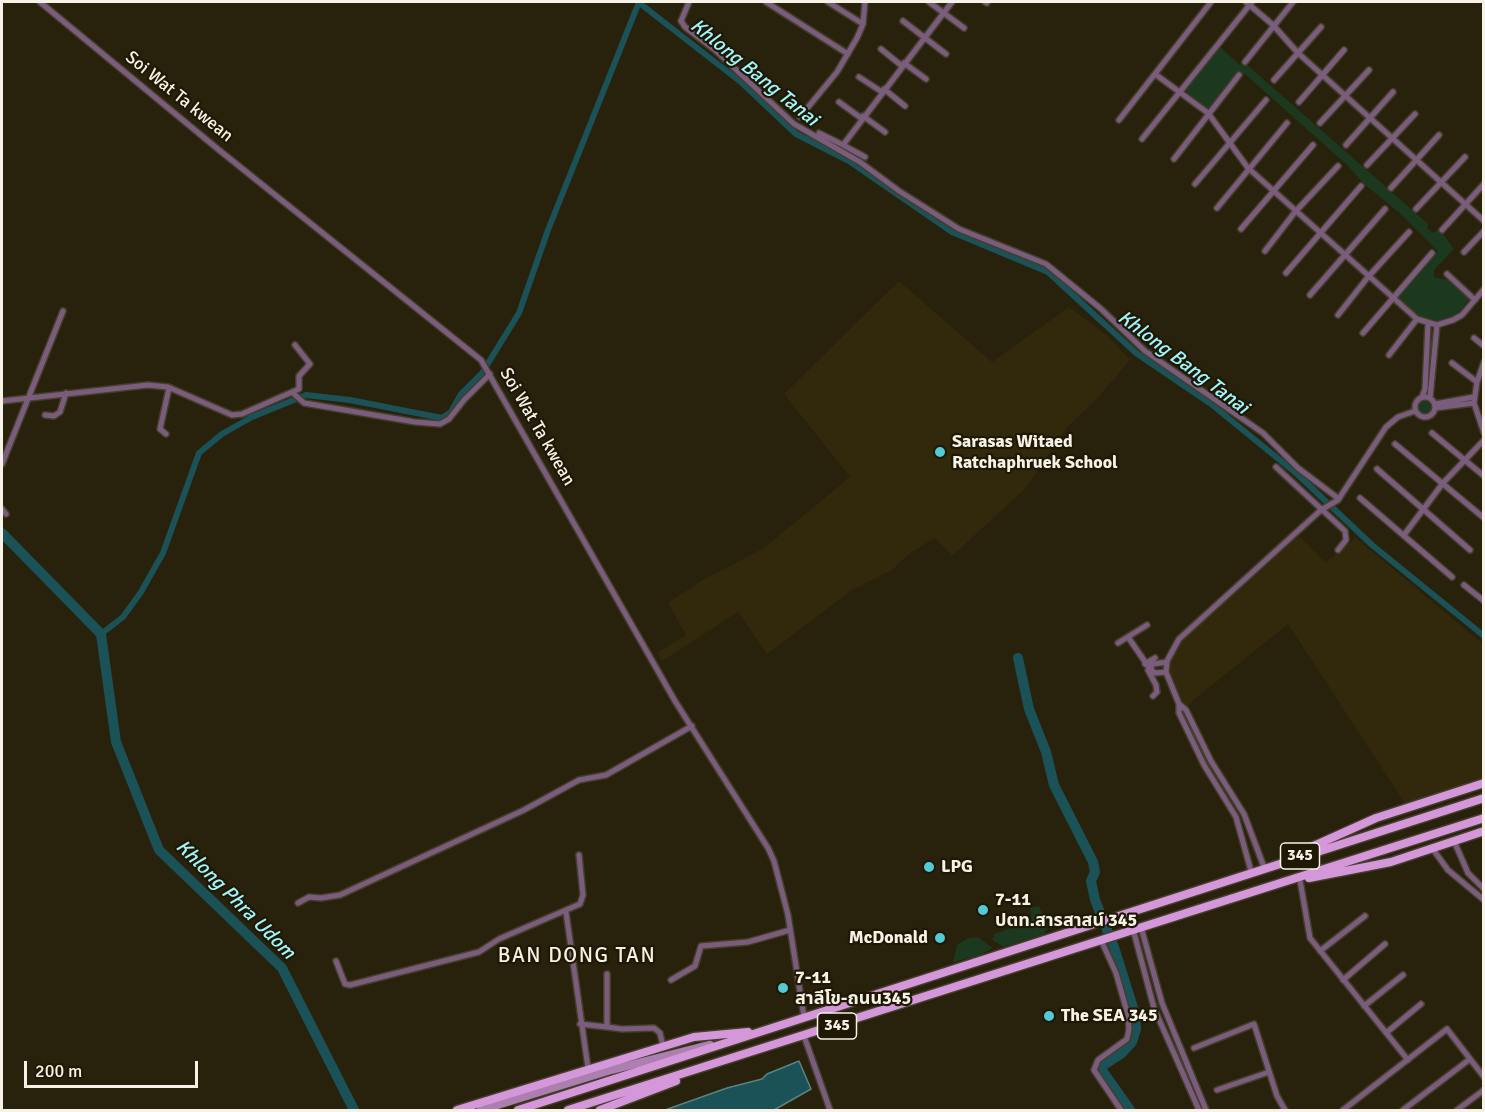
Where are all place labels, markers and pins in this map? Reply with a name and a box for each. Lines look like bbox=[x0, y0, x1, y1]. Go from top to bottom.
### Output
place label: Sarasas Witaed Ratchaphruek School bbox=[952, 431, 1118, 474]
marker: Sarasas Witaed Ratchaphruek School bbox=[933, 445, 947, 459]
place label: LPG bbox=[941, 856, 973, 878]
marker: LPG bbox=[922, 860, 936, 874]
place label: 7-11 ปตท.สารสาสน์ 345 bbox=[995, 889, 1137, 932]
marker: 7-11 ปตท.สารสาสน์ 345 bbox=[976, 903, 990, 917]
place label: McDonald bbox=[849, 927, 928, 949]
marker: McDonald bbox=[933, 931, 947, 945]
place label: 7-11 สาลีโข-ถนน345 bbox=[795, 967, 911, 1010]
marker: 7-11 สาลีโข-ถนน345 bbox=[776, 981, 790, 995]
place label: The SEA 345 bbox=[1061, 1005, 1158, 1027]
marker: The SEA 345 bbox=[1042, 1009, 1056, 1023]

